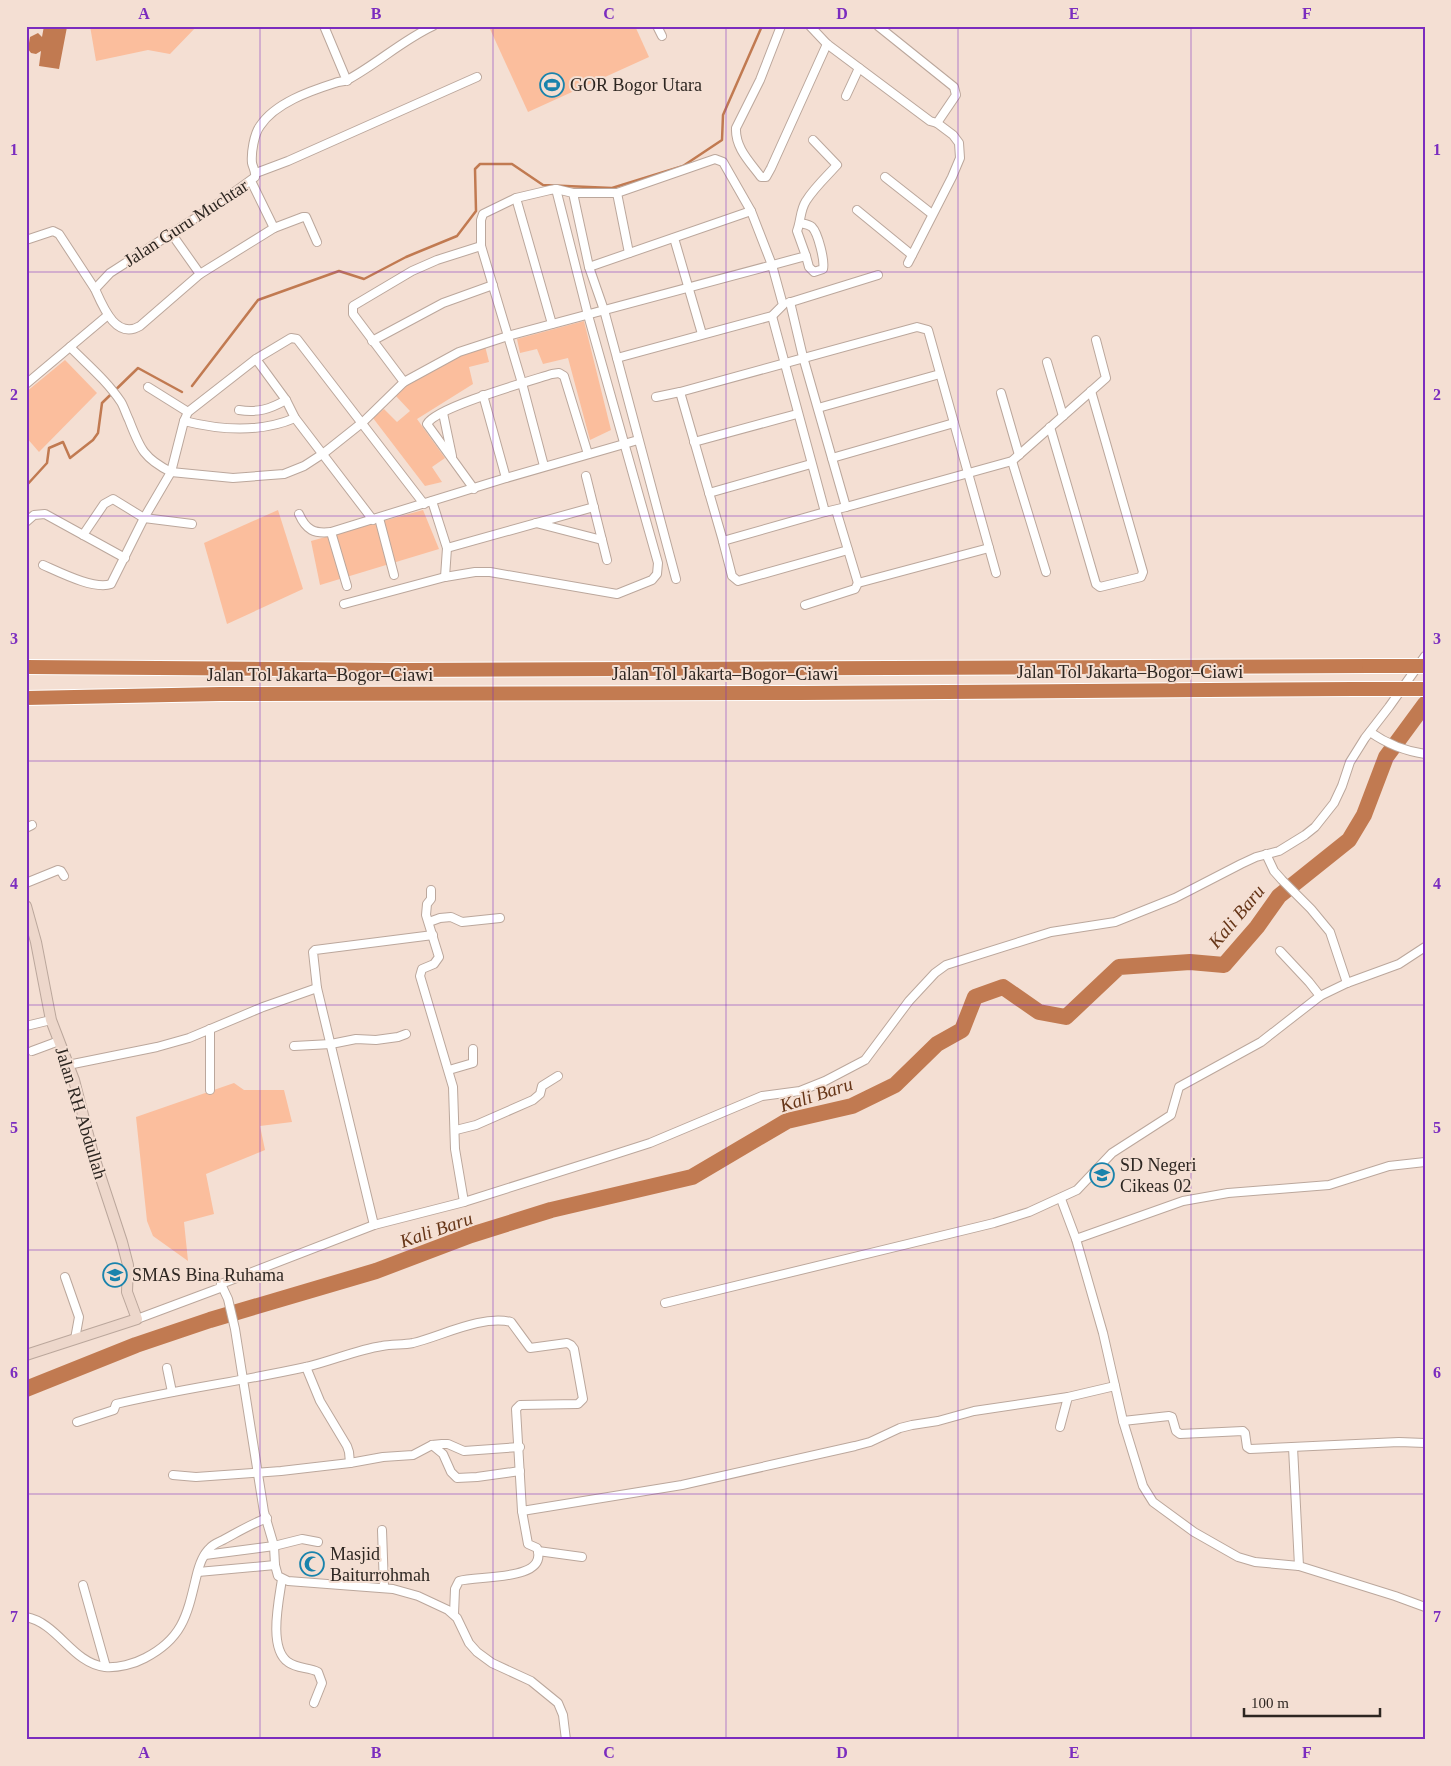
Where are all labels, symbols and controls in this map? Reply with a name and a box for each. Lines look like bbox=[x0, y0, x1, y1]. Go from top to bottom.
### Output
text: A bbox=[138, 5, 150, 22]
text: B bbox=[371, 5, 382, 22]
text: C bbox=[603, 5, 615, 22]
text: D bbox=[836, 5, 848, 22]
text: E bbox=[1069, 5, 1079, 22]
text: F bbox=[1302, 5, 1312, 22]
sports icon: GOR Bogor Utara bbox=[539, 72, 565, 98]
place label: GOR Bogor Utara bbox=[570, 75, 702, 95]
text: 1 bbox=[10, 141, 18, 158]
text: 1 bbox=[1433, 141, 1441, 158]
street label: Jalan Guru Muchtar bbox=[120, 175, 252, 271]
text: 2 bbox=[10, 386, 18, 403]
text: 2 bbox=[1433, 386, 1441, 403]
text: 3 bbox=[10, 630, 18, 647]
text: 3 bbox=[1433, 630, 1441, 647]
street label: Jalan Tol Jakarta–Bogor–Ciawi bbox=[1017, 662, 1243, 682]
street label: Jalan Tol Jakarta–Bogor–Ciawi bbox=[612, 664, 838, 684]
street label: Jalan Tol Jakarta–Bogor–Ciawi bbox=[207, 665, 433, 685]
text: 4 bbox=[10, 875, 18, 892]
text: 4 bbox=[1433, 875, 1441, 892]
water label: Kali Baru bbox=[1203, 881, 1269, 953]
street label: Jalan RH Abdullah bbox=[51, 1045, 111, 1181]
water label: Kali Baru bbox=[776, 1073, 855, 1116]
text: 5 bbox=[10, 1119, 18, 1136]
text: 5 bbox=[1433, 1119, 1441, 1136]
place label: SD Negeri Cikeas 02 bbox=[1120, 1155, 1196, 1196]
school or university icon: SD Negeri Cikeas 02 bbox=[1089, 1162, 1115, 1188]
water label: Kali Baru bbox=[396, 1207, 475, 1252]
school or university icon: SMAS Bina Ruhama bbox=[102, 1262, 128, 1288]
place label: SMAS Bina Ruhama bbox=[132, 1265, 284, 1285]
text: 6 bbox=[10, 1364, 18, 1381]
text: 6 bbox=[1433, 1364, 1441, 1381]
place label: Masjid Baiturrohmah bbox=[330, 1544, 430, 1585]
mosque icon: Masjid Baiturrohmah bbox=[299, 1551, 325, 1577]
text: 7 bbox=[10, 1608, 18, 1625]
text: 7 bbox=[1433, 1608, 1441, 1625]
scale bar bbox=[1244, 1686, 1380, 1718]
text: 100 m bbox=[1251, 1695, 1289, 1711]
text: A bbox=[138, 1744, 150, 1761]
text: B bbox=[371, 1744, 382, 1761]
text: C bbox=[603, 1744, 615, 1761]
text: D bbox=[836, 1744, 848, 1761]
text: E bbox=[1069, 1744, 1079, 1761]
text: F bbox=[1302, 1744, 1312, 1761]

